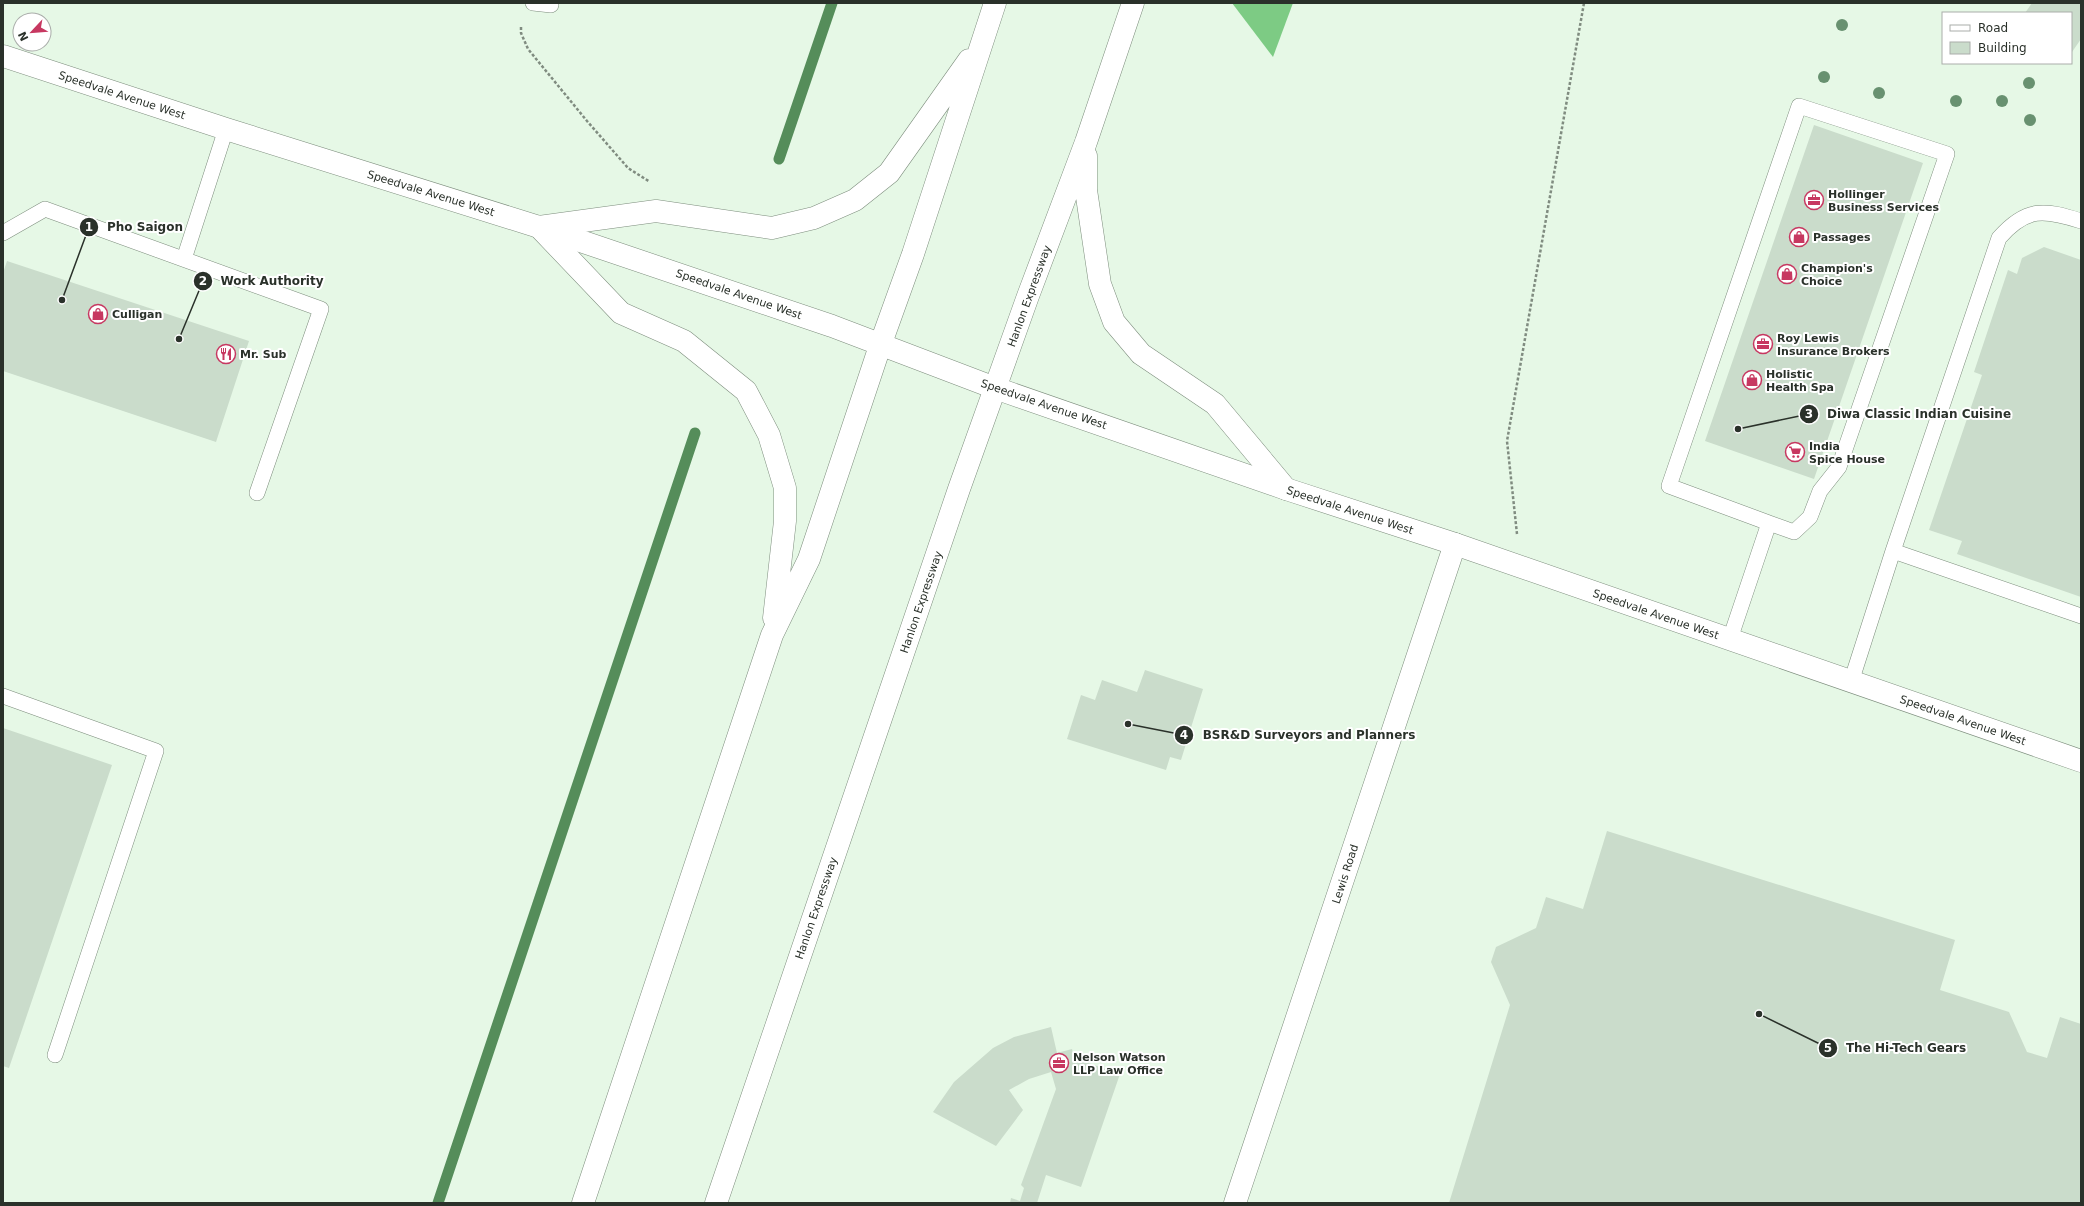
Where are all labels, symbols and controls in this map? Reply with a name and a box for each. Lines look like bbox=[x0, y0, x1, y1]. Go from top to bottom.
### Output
north arrow bbox=[12, 12, 52, 52]
legend bbox=[1942, 12, 2072, 64]
text: Road bbox=[1978, 21, 2008, 35]
text: N bbox=[16, 29, 31, 43]
text: Building bbox=[1978, 41, 2027, 55]
street label: Speedvale Avenue West bbox=[57, 69, 187, 122]
street label: Speedvale Avenue West bbox=[366, 168, 497, 219]
place label: Hollinger Business Services bbox=[1828, 188, 1939, 214]
office icon: Hollinger Business Services bbox=[1803, 189, 1825, 211]
callout: Pho Saigon bbox=[79, 215, 191, 239]
text: 1 bbox=[85, 220, 93, 234]
text: Pho Saigon bbox=[107, 220, 183, 234]
shop icon: Passages bbox=[1788, 226, 1810, 248]
place label: Passages bbox=[1813, 231, 1871, 244]
street label: Hanlon Expressway bbox=[1005, 243, 1054, 349]
place label: Champion's Choice bbox=[1801, 262, 1873, 288]
shop icon: Champion's Choice bbox=[1776, 263, 1798, 285]
street label: Speedvale Avenue West bbox=[674, 267, 804, 322]
callout: Work Authority bbox=[193, 269, 332, 293]
text: 2 bbox=[199, 274, 207, 288]
text: Work Authority bbox=[220, 274, 324, 288]
shop icon: Culligan bbox=[87, 303, 109, 325]
place label: Culligan bbox=[112, 308, 162, 321]
place label: Roy Lewis Insurance Brokers bbox=[1777, 332, 1890, 358]
office icon: Roy Lewis Insurance Brokers bbox=[1752, 333, 1774, 355]
restaurant icon: Mr. Sub bbox=[215, 343, 237, 365]
place label: Mr. Sub bbox=[240, 348, 287, 361]
place label: Holistic Health Spa bbox=[1766, 368, 1834, 394]
shop icon: Holistic Health Spa bbox=[1741, 369, 1763, 391]
street label: Speedvale Avenue West bbox=[979, 377, 1109, 432]
callout: Diwa Classic Indian Cuisine bbox=[1799, 402, 2019, 426]
text: 3 bbox=[1805, 407, 1813, 421]
text: Diwa Classic Indian Cuisine bbox=[1827, 407, 2011, 421]
place label: India Spice House bbox=[1809, 440, 1885, 466]
supermarket icon: India Spice House bbox=[1784, 441, 1806, 463]
street label: Speedvale Avenue West bbox=[1285, 484, 1415, 537]
street label: Hanlon Expressway bbox=[898, 549, 945, 655]
street label: Speedvale Avenue West bbox=[1591, 587, 1721, 642]
street label: Speedvale Avenue West bbox=[1898, 693, 2028, 748]
callout: BSR&D Surveyors and Planners bbox=[1174, 723, 1423, 747]
text: 4 bbox=[1180, 728, 1188, 742]
text: BSR&D Surveyors and Planners bbox=[1203, 728, 1415, 742]
street label: Lewis Road bbox=[1330, 843, 1361, 905]
street label: Hanlon Expressway bbox=[793, 855, 840, 961]
callout: The Hi-Tech Gears bbox=[1818, 1036, 1974, 1060]
text: 5 bbox=[1824, 1041, 1832, 1055]
text: The Hi-Tech Gears bbox=[1846, 1041, 1966, 1055]
place label: Nelson Watson LLP Law Office bbox=[1073, 1051, 1166, 1077]
office icon: Nelson Watson LLP Law Office bbox=[1048, 1052, 1070, 1074]

